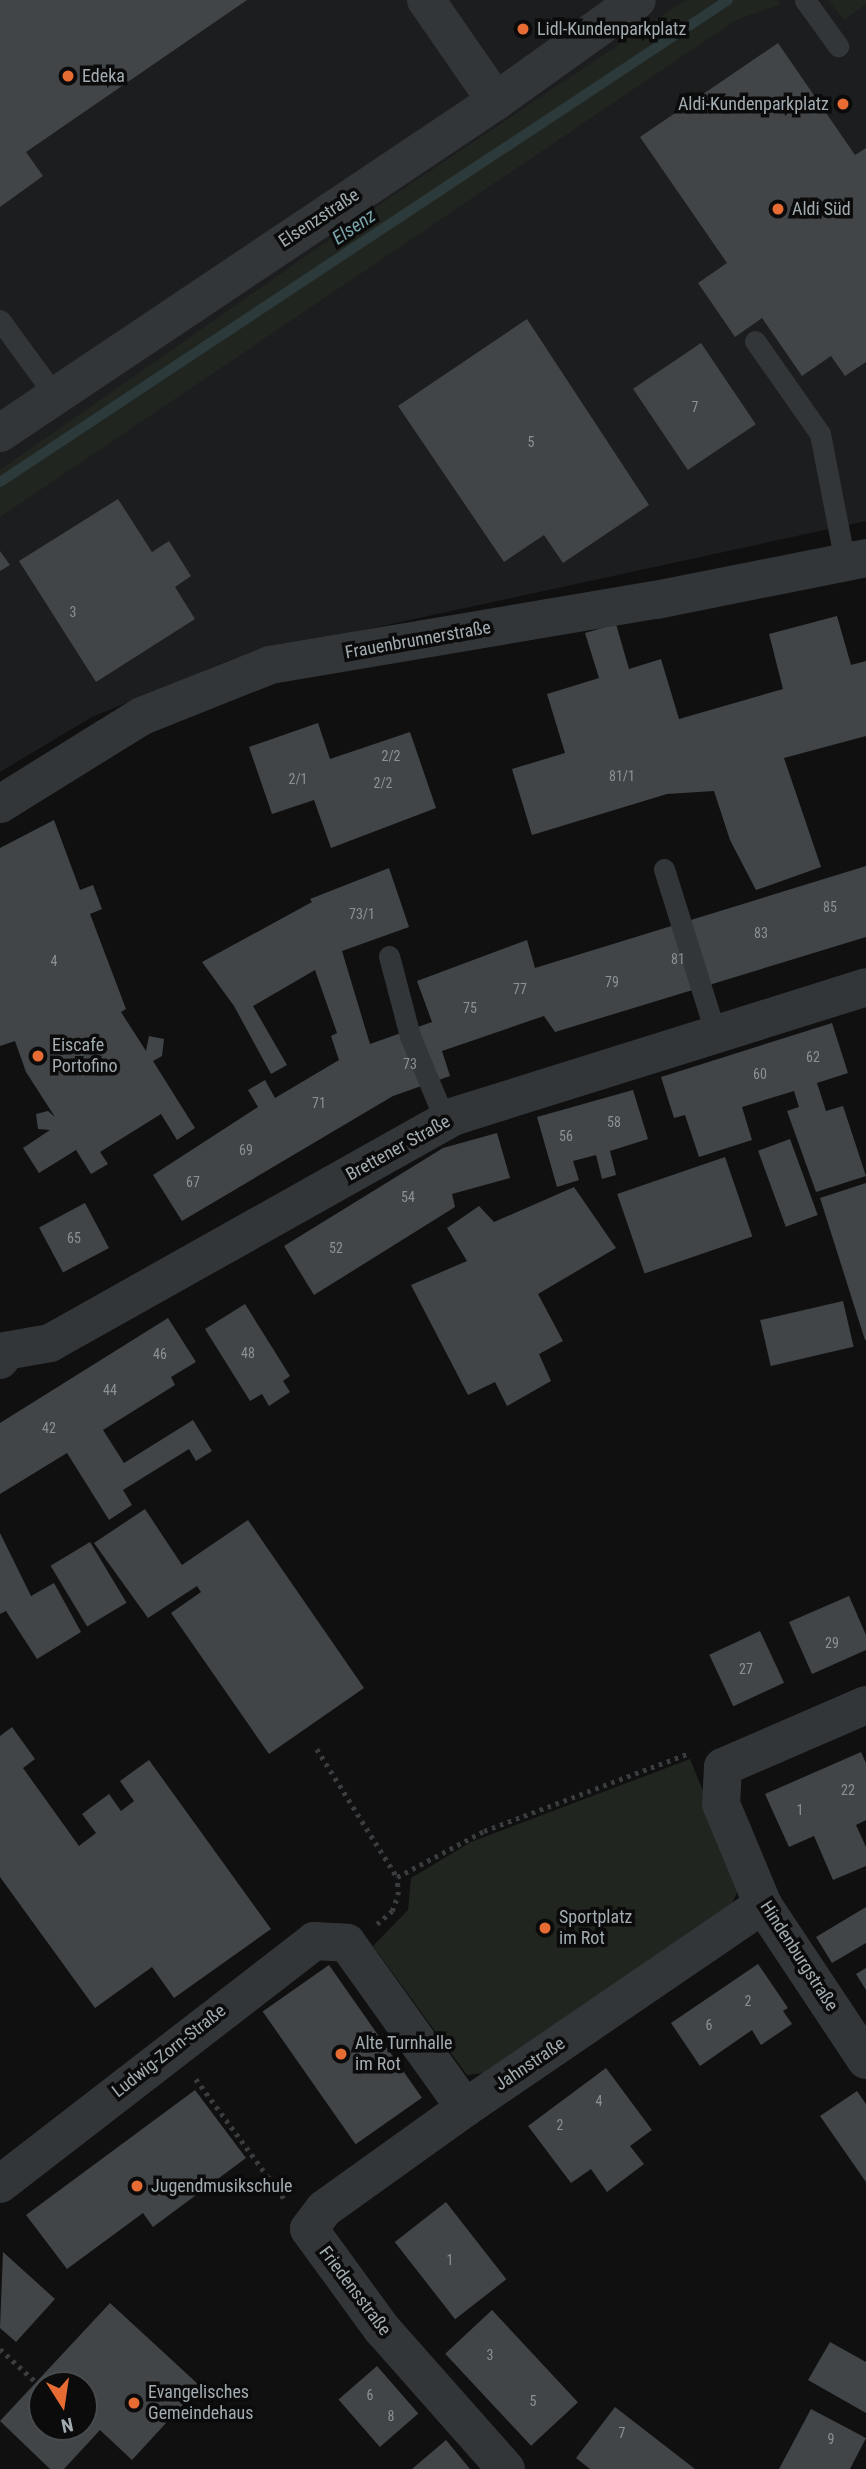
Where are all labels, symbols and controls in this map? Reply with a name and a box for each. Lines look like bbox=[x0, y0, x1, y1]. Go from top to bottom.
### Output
place label: Lidl-Kundenparkplatz bbox=[537, 18, 686, 40]
marker: Lidl-Kundenparkplatz bbox=[515, 21, 531, 37]
place label: Edeka bbox=[82, 65, 125, 87]
marker: Edeka bbox=[60, 68, 76, 84]
place label: Aldi-Kundenparkplatz bbox=[678, 93, 829, 115]
marker: Aldi-Kundenparkplatz bbox=[835, 96, 851, 112]
street label: Elsenzstraße bbox=[275, 184, 363, 252]
place label: Aldi Süd bbox=[792, 198, 851, 220]
marker: Aldi Süd bbox=[770, 201, 786, 217]
water label: Elsenz bbox=[328, 204, 380, 250]
house number: 7 bbox=[692, 399, 698, 415]
house number: 5 bbox=[528, 434, 534, 450]
house number: 3 bbox=[70, 604, 76, 620]
street label: Frauenbrunnerstraße bbox=[343, 617, 493, 663]
house number: 2/2 bbox=[381, 748, 401, 764]
house number: 81/1 bbox=[609, 768, 635, 784]
house number: 2/1 bbox=[288, 771, 308, 787]
house number: 2/2 bbox=[373, 775, 393, 791]
house number: 85 bbox=[823, 899, 837, 915]
house number: 73/1 bbox=[349, 906, 375, 922]
house number: 83 bbox=[754, 925, 768, 941]
house number: 81 bbox=[671, 951, 685, 967]
house number: 4 bbox=[51, 953, 57, 969]
house number: 79 bbox=[605, 974, 619, 990]
house number: 77 bbox=[513, 981, 527, 997]
house number: 75 bbox=[463, 1000, 477, 1016]
place label: Eiscafe Portofino bbox=[52, 1035, 118, 1078]
marker: Eiscafe Portofino bbox=[30, 1048, 46, 1064]
house number: 62 bbox=[806, 1049, 820, 1065]
house number: 73 bbox=[403, 1056, 417, 1072]
house number: 60 bbox=[753, 1066, 767, 1082]
house number: 71 bbox=[312, 1095, 326, 1111]
street label: Brettener Straße bbox=[342, 1111, 454, 1185]
house number: 58 bbox=[607, 1114, 621, 1130]
house number: 56 bbox=[559, 1128, 573, 1144]
house number: 69 bbox=[239, 1142, 253, 1158]
house number: 67 bbox=[186, 1174, 200, 1190]
house number: 54 bbox=[401, 1189, 415, 1205]
house number: 65 bbox=[67, 1230, 81, 1246]
house number: 52 bbox=[329, 1240, 343, 1256]
house number: 48 bbox=[241, 1345, 255, 1361]
house number: 46 bbox=[153, 1346, 167, 1362]
house number: 44 bbox=[103, 1382, 117, 1398]
house number: 42 bbox=[42, 1420, 56, 1436]
house number: 29 bbox=[825, 1635, 839, 1651]
house number: 27 bbox=[739, 1661, 753, 1677]
house number: 22 bbox=[841, 1782, 855, 1798]
house number: 1 bbox=[797, 1802, 803, 1818]
street label: Hindenburgstraße bbox=[755, 1897, 843, 2015]
place label: Sportplatz im Rot bbox=[559, 1907, 632, 1950]
marker: Sportplatz im Rot bbox=[537, 1920, 553, 1936]
house number: 2 bbox=[745, 1993, 751, 2009]
street label: Ludwig-Zorn-Straße bbox=[108, 2000, 230, 2102]
house number: 6 bbox=[706, 2017, 712, 2033]
place label: Alte Turnhalle im Rot bbox=[355, 2033, 453, 2076]
street label: Jahnstraße bbox=[491, 2033, 569, 2095]
marker: Alte Turnhalle im Rot bbox=[333, 2046, 349, 2062]
house number: 4 bbox=[596, 2093, 602, 2109]
house number: 2 bbox=[557, 2117, 563, 2133]
place label: Jugendmusikschule bbox=[151, 2175, 293, 2197]
marker: Jugendmusikschule bbox=[129, 2178, 145, 2194]
street label: Friedensstraße bbox=[315, 2242, 395, 2340]
house number: 1 bbox=[447, 2252, 453, 2268]
house number: 3 bbox=[487, 2347, 493, 2363]
north arrow bbox=[28, 2371, 98, 2441]
place label: Evangelisches Gemeindehaus bbox=[148, 2382, 254, 2424]
house number: 6 bbox=[367, 2387, 373, 2403]
house number: 5 bbox=[530, 2393, 536, 2409]
marker: Evangelisches Gemeindehaus bbox=[126, 2395, 142, 2411]
house number: 8 bbox=[388, 2408, 394, 2424]
text: N bbox=[59, 2413, 75, 2438]
house number: 7 bbox=[619, 2425, 625, 2441]
house number: 9 bbox=[828, 2431, 834, 2447]

